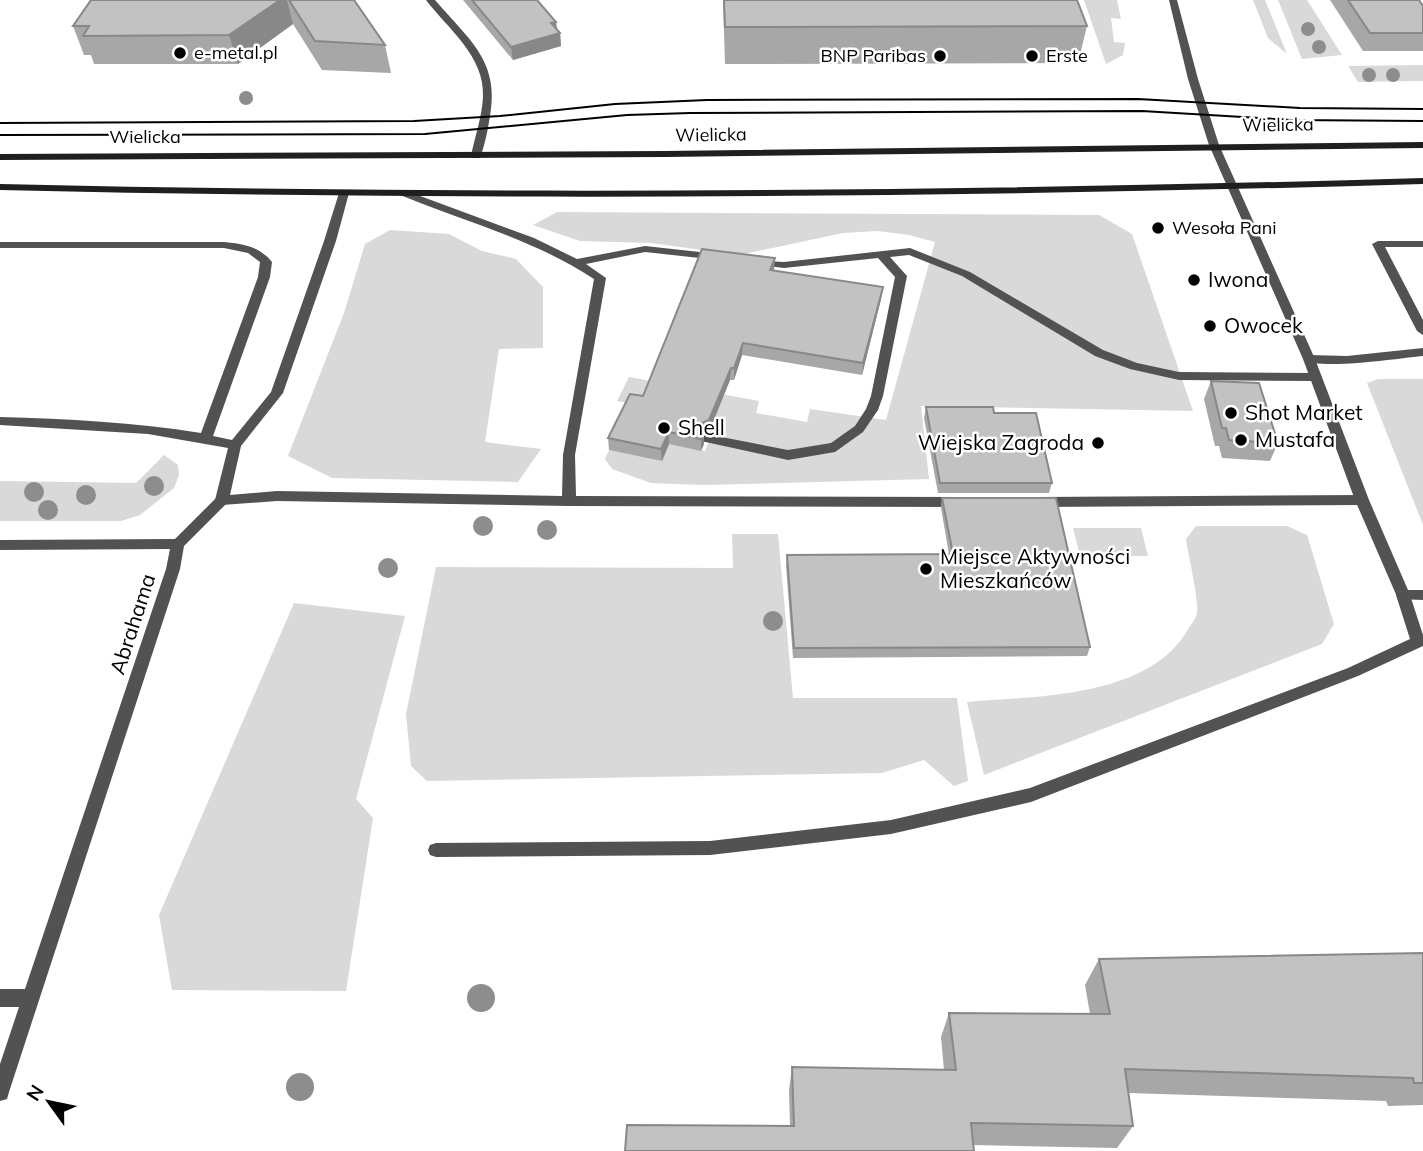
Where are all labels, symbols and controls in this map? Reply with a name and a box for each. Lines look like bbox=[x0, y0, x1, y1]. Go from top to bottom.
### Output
place label: e-metal.pl bbox=[194, 41, 278, 64]
place label: BNP Paribas bbox=[820, 44, 926, 67]
place label: Erste bbox=[1046, 44, 1088, 67]
marker: e-metal.pl bbox=[172, 45, 188, 61]
marker: BNP Paribas bbox=[932, 48, 948, 64]
marker: Erste bbox=[1024, 48, 1040, 64]
street label: Wielicka bbox=[1242, 112, 1314, 137]
street label: Wielicka bbox=[675, 122, 747, 147]
street label: Wielicka bbox=[109, 125, 181, 148]
place label: Wesoła Pani bbox=[1172, 216, 1277, 239]
marker: Wesoła Pani bbox=[1150, 220, 1166, 236]
place label: Iwona bbox=[1208, 266, 1268, 292]
marker: Iwona bbox=[1186, 272, 1202, 288]
place label: Owocek bbox=[1224, 312, 1303, 338]
marker: Owocek bbox=[1202, 318, 1218, 334]
place label: Shot Market bbox=[1245, 399, 1363, 425]
marker: Shot Market bbox=[1223, 405, 1239, 421]
place label: Shell bbox=[678, 414, 725, 440]
marker: Shell bbox=[656, 420, 672, 436]
place label: Mustafa bbox=[1255, 426, 1335, 452]
place label: Wiejska Zagroda bbox=[918, 429, 1084, 455]
marker: Mustafa bbox=[1233, 432, 1249, 448]
marker: Wiejska Zagroda bbox=[1090, 435, 1106, 451]
place label: Miejsce Aktywności Mieszkańców bbox=[940, 543, 1130, 593]
marker: Miejsce Aktywności Mieszkańców bbox=[918, 561, 934, 577]
street label: Abrahama bbox=[104, 570, 160, 677]
north arrow bbox=[14, 1067, 84, 1137]
text: N bbox=[21, 1080, 49, 1105]

